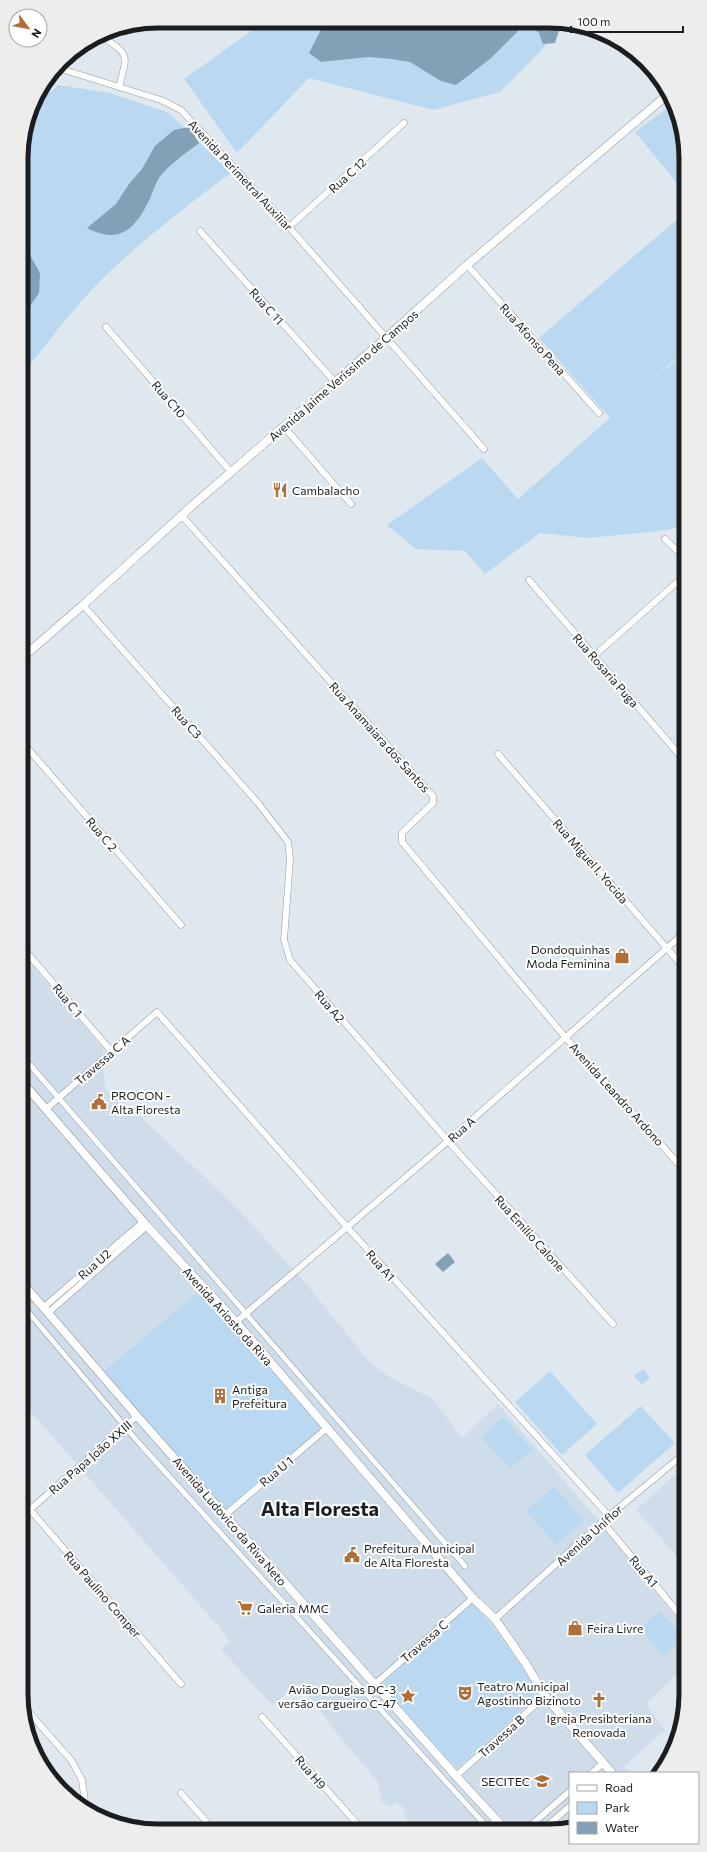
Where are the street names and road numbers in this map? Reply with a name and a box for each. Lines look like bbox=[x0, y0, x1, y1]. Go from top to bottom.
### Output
street label: Avenida Perimetral Auxiliar bbox=[186, 117, 296, 234]
street label: Rua C 12 bbox=[325, 154, 369, 195]
street label: Rua C 11 bbox=[247, 285, 287, 327]
street label: Rua Afonso Pena bbox=[497, 300, 569, 378]
street label: Avenida Jaime Veríssimo de Campos bbox=[266, 306, 421, 444]
street label: Rua C10 bbox=[149, 378, 189, 420]
street label: Rua Rosaria Puga bbox=[570, 630, 642, 710]
street label: Rua Anamaiara dos Santos bbox=[327, 679, 433, 795]
street label: Rua C3 bbox=[169, 703, 205, 741]
street label: Rua C 2 bbox=[83, 814, 121, 854]
street label: Rua Miguel I. Yocida bbox=[551, 816, 631, 906]
street label: Rua C 1 bbox=[50, 981, 86, 1019]
street label: Rua A2 bbox=[312, 987, 348, 1025]
street label: Travessa C A bbox=[72, 1032, 132, 1088]
street label: Avenida Leandro Ardono bbox=[567, 1040, 667, 1148]
street label: Rua A bbox=[445, 1113, 477, 1145]
street label: Rua Emilio Calone bbox=[492, 1192, 568, 1274]
street label: Rua U2 bbox=[75, 1246, 113, 1282]
street label: Rua A1 bbox=[364, 1247, 398, 1283]
street label: Avenida Ariosto da Riva bbox=[180, 1264, 276, 1368]
street label: Rua Papa João XXIII bbox=[46, 1417, 135, 1498]
street label: Rua U 1 bbox=[256, 1453, 296, 1489]
street label: Avenida Ludovico da Riva Neto bbox=[170, 1454, 290, 1588]
street label: Avenida Uniflor bbox=[553, 1502, 625, 1568]
street label: Rua Paulino Comper bbox=[62, 1548, 145, 1640]
street label: Rua A1 bbox=[627, 1552, 661, 1590]
street label: Travessa C bbox=[398, 1617, 450, 1665]
street label: Travessa B bbox=[475, 1712, 527, 1760]
street label: Rua H9 bbox=[293, 1752, 329, 1792]

